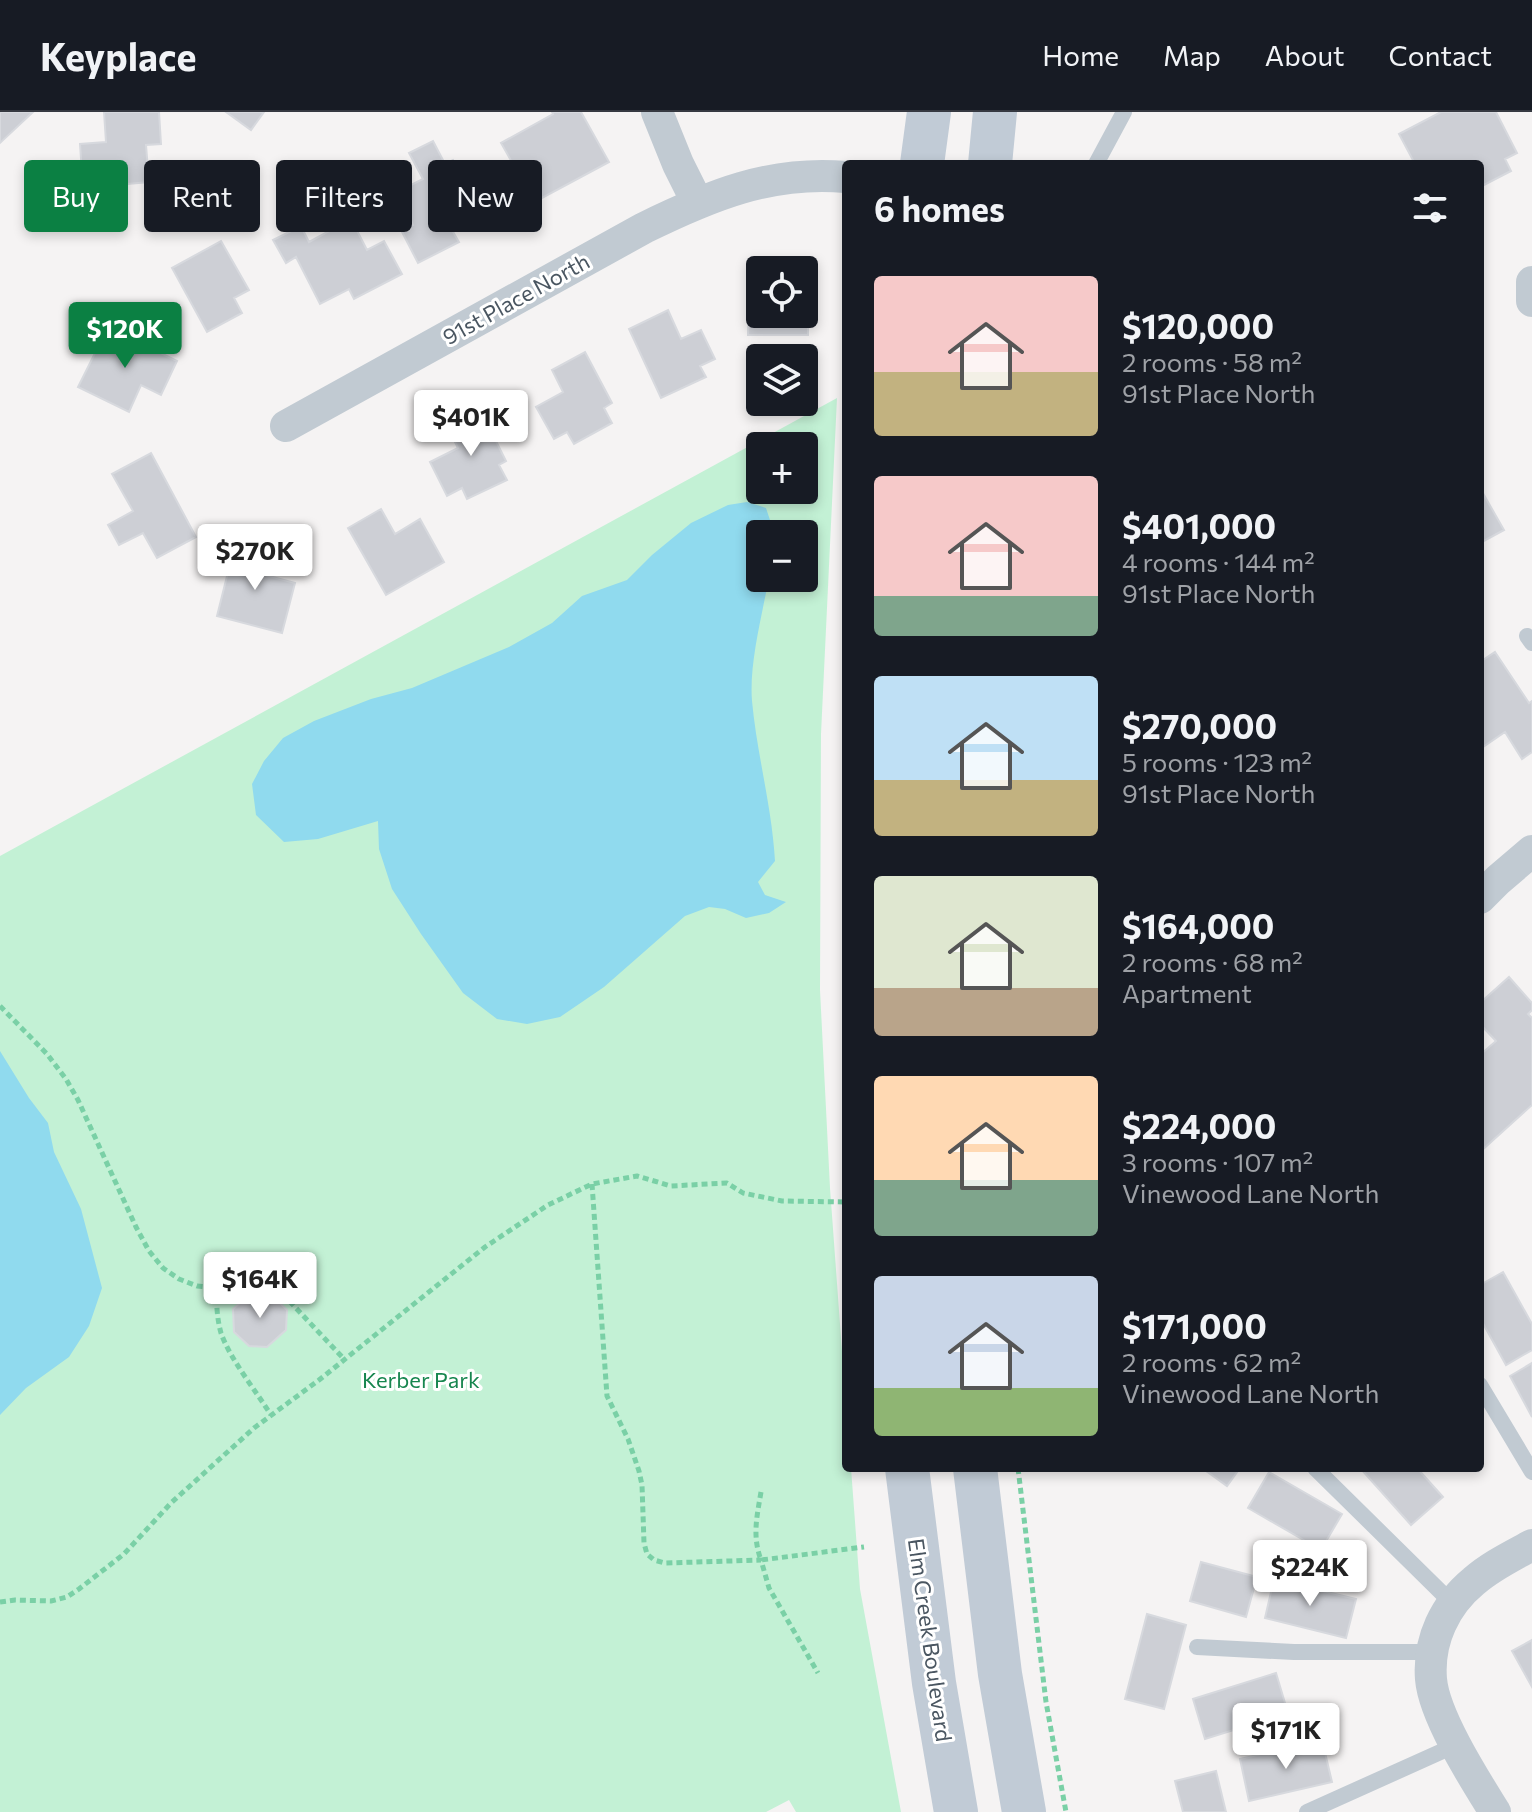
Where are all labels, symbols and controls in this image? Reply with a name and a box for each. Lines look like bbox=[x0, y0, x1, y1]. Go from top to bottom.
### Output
text: Keyplace bbox=[40, 32, 196, 79]
text: Home bbox=[1042, 38, 1119, 72]
text: Map bbox=[1163, 38, 1221, 72]
text: About bbox=[1265, 38, 1345, 72]
text: Contact bbox=[1389, 38, 1492, 72]
chip: Buy bbox=[24, 160, 128, 232]
chip: Rent bbox=[144, 160, 260, 232]
chip: Filters bbox=[276, 160, 412, 232]
chip: New bbox=[428, 160, 542, 232]
icon: filters bbox=[1408, 186, 1452, 230]
text: 6 homes bbox=[874, 187, 1005, 229]
street label: 91st Place North bbox=[438, 247, 594, 350]
map controls bbox=[746, 256, 818, 592]
button: locate bbox=[746, 256, 818, 328]
pin: $120K bbox=[69, 302, 181, 370]
text: $120,000 bbox=[1122, 304, 1274, 346]
icon: home bbox=[938, 308, 1034, 404]
text: $120K bbox=[87, 312, 163, 343]
button: layers bbox=[746, 344, 818, 416]
text: 2 rooms · 58 m² bbox=[1122, 346, 1302, 377]
text: 91st Place North bbox=[1122, 377, 1315, 408]
pin: $401K bbox=[415, 390, 527, 458]
text: $401K bbox=[432, 400, 510, 431]
button: + bbox=[746, 432, 818, 504]
text: $401,000 bbox=[1122, 504, 1276, 546]
icon: home bbox=[938, 508, 1034, 604]
button: − bbox=[746, 520, 818, 592]
pin: $270K bbox=[199, 524, 311, 592]
text: $270K bbox=[215, 534, 295, 565]
text: 4 rooms · 144 m² bbox=[1122, 546, 1315, 577]
text: 91st Place North bbox=[1122, 577, 1315, 608]
text: $270,000 bbox=[1122, 704, 1277, 746]
icon: home bbox=[938, 708, 1034, 804]
text: 5 rooms · 123 m² bbox=[1122, 746, 1312, 777]
text: 91st Place North bbox=[1122, 777, 1315, 808]
text: $164,000 bbox=[1122, 904, 1274, 946]
icon: home bbox=[938, 908, 1034, 1004]
text: 2 rooms · 68 m² bbox=[1122, 946, 1303, 977]
text: Apartment bbox=[1122, 977, 1252, 1008]
text: $224,000 bbox=[1122, 1104, 1276, 1146]
icon: home bbox=[938, 1108, 1034, 1204]
text: 3 rooms · 107 m² bbox=[1122, 1146, 1313, 1177]
text: Vinewood Lane North bbox=[1122, 1177, 1379, 1208]
pin: $164K bbox=[204, 1252, 316, 1320]
text: $164K bbox=[222, 1262, 298, 1293]
text: $171,000 bbox=[1122, 1304, 1267, 1346]
icon: home bbox=[938, 1308, 1034, 1404]
text: 2 rooms · 62 m² bbox=[1122, 1346, 1301, 1377]
park label: Kerber Park bbox=[362, 1366, 480, 1393]
text: Vinewood Lane North bbox=[1122, 1377, 1379, 1408]
street label: Elm Creek Boulevard bbox=[903, 1536, 958, 1743]
pin: $224K bbox=[1254, 1540, 1366, 1608]
text: $224K bbox=[1271, 1550, 1349, 1581]
pin: $171K bbox=[1230, 1703, 1342, 1771]
text: $171K bbox=[1251, 1713, 1321, 1744]

